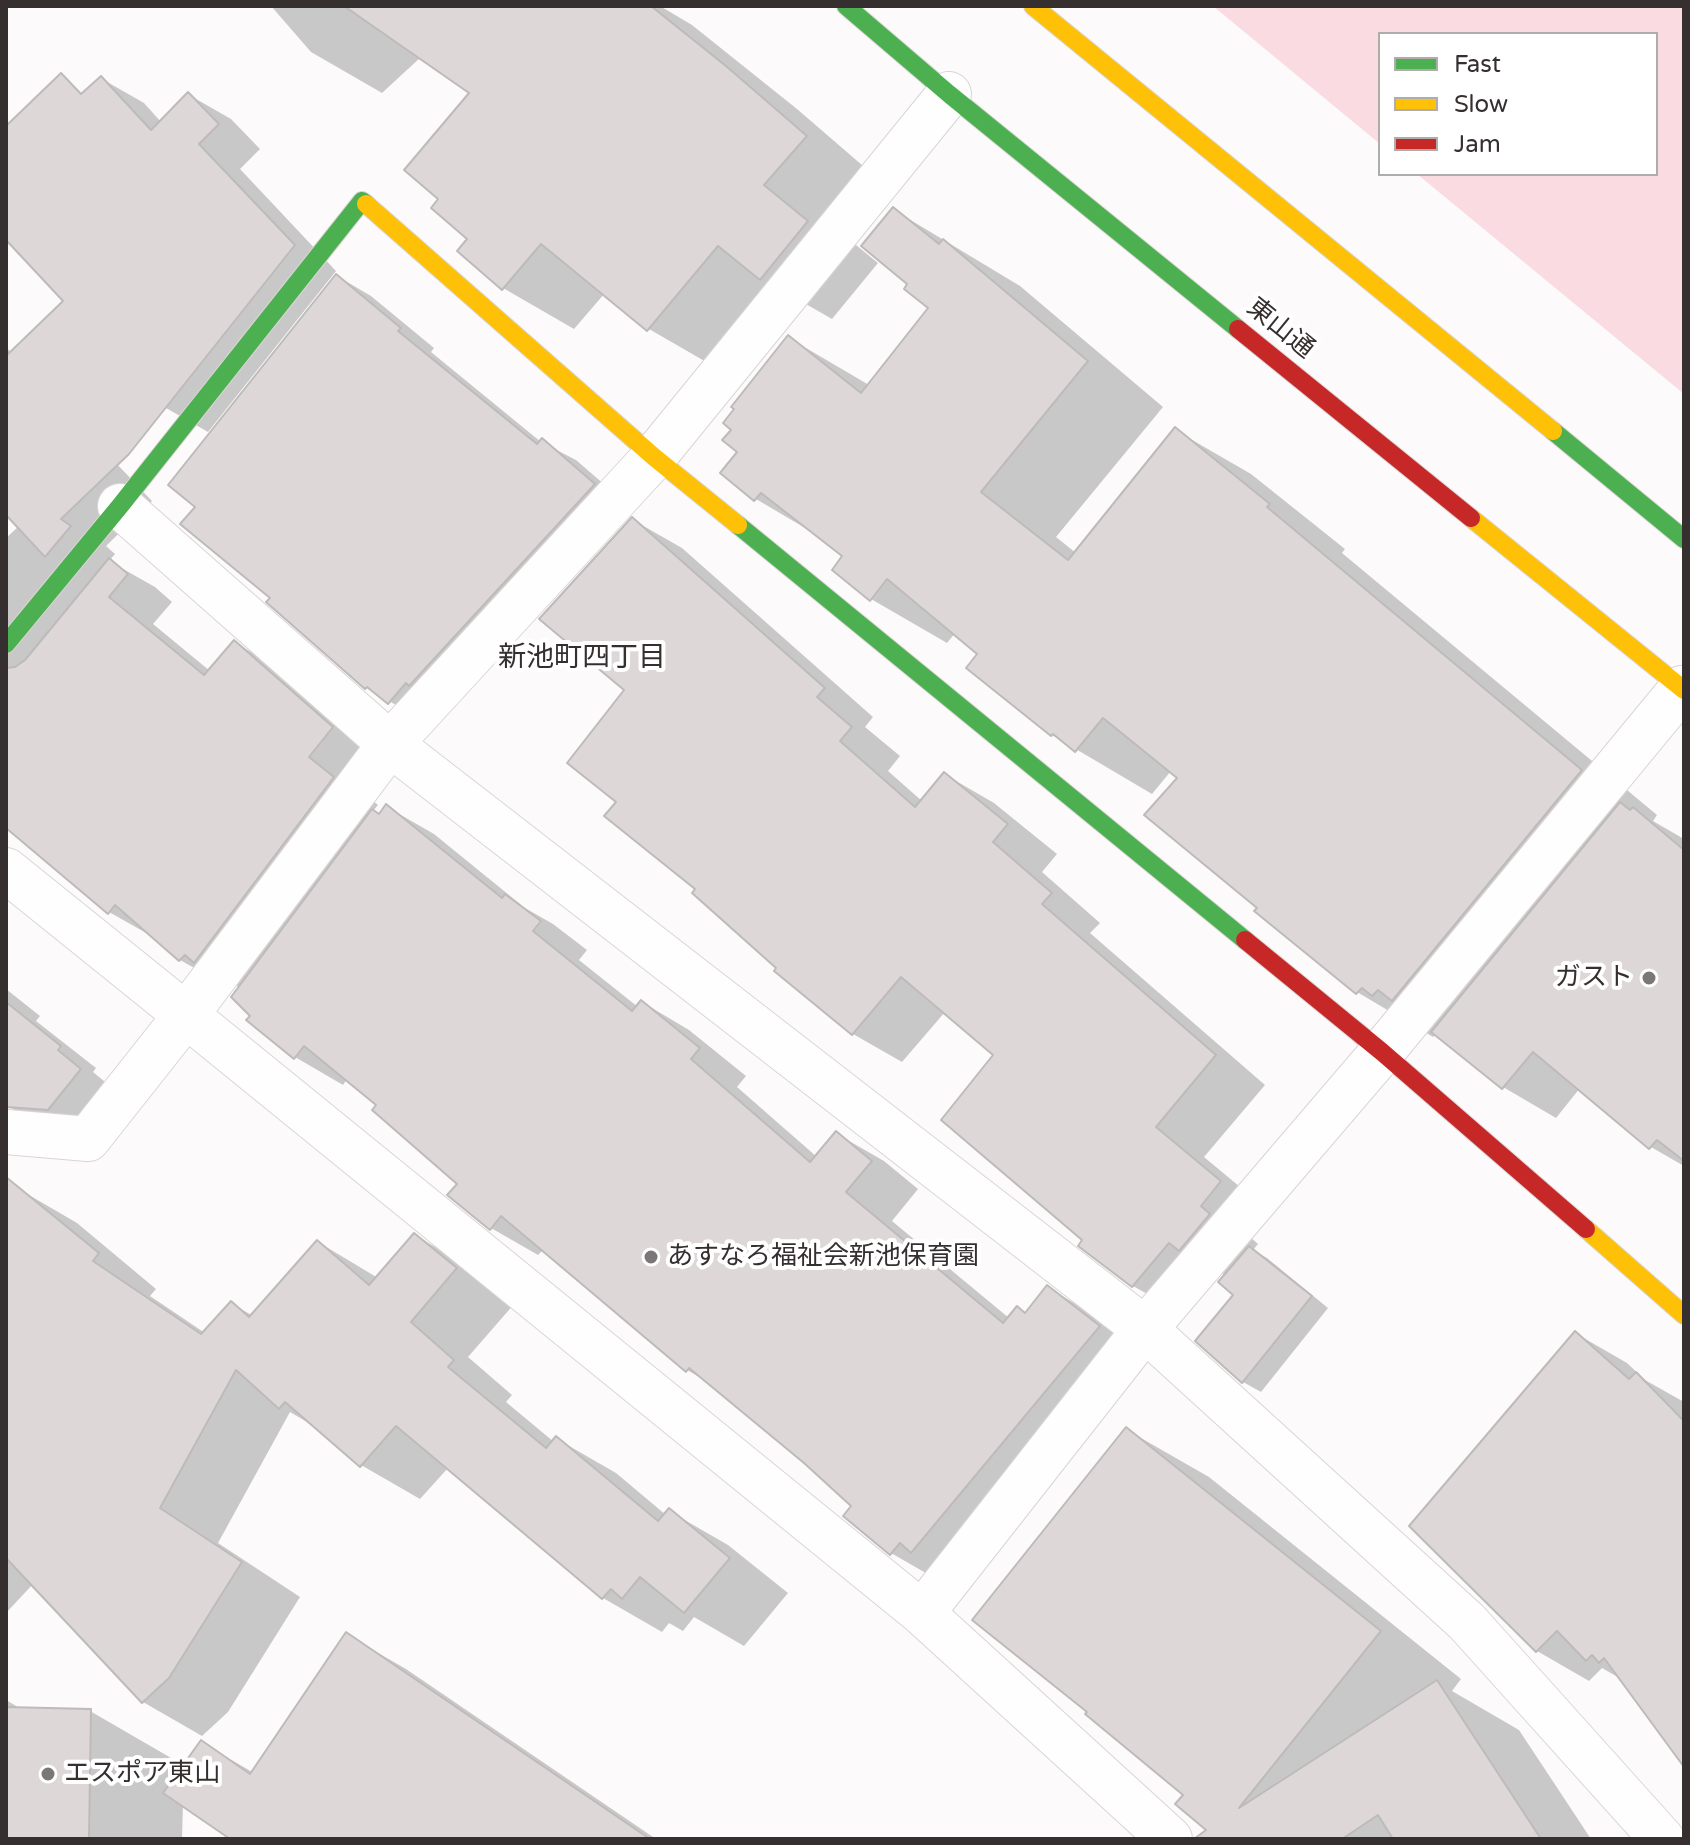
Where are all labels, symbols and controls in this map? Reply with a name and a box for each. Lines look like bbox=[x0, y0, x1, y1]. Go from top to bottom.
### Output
legend bbox=[1378, 32, 1658, 176]
text: Fast bbox=[1454, 50, 1501, 79]
text: Slow bbox=[1454, 90, 1508, 119]
text: Jam bbox=[1454, 130, 1501, 159]
street label: 東山通 bbox=[1240, 292, 1320, 366]
district label: 新池町四丁目 bbox=[498, 642, 666, 676]
place label: ガスト bbox=[1555, 962, 1633, 994]
marker: ガスト bbox=[1640, 969, 1658, 987]
place label: あすなろ福祉会新池保育園 bbox=[667, 1241, 979, 1273]
marker: あすなろ福祉会新池保育園 bbox=[642, 1248, 660, 1266]
place label: エスポア東山 bbox=[64, 1758, 220, 1790]
marker: エスポア東山 bbox=[39, 1765, 57, 1783]

